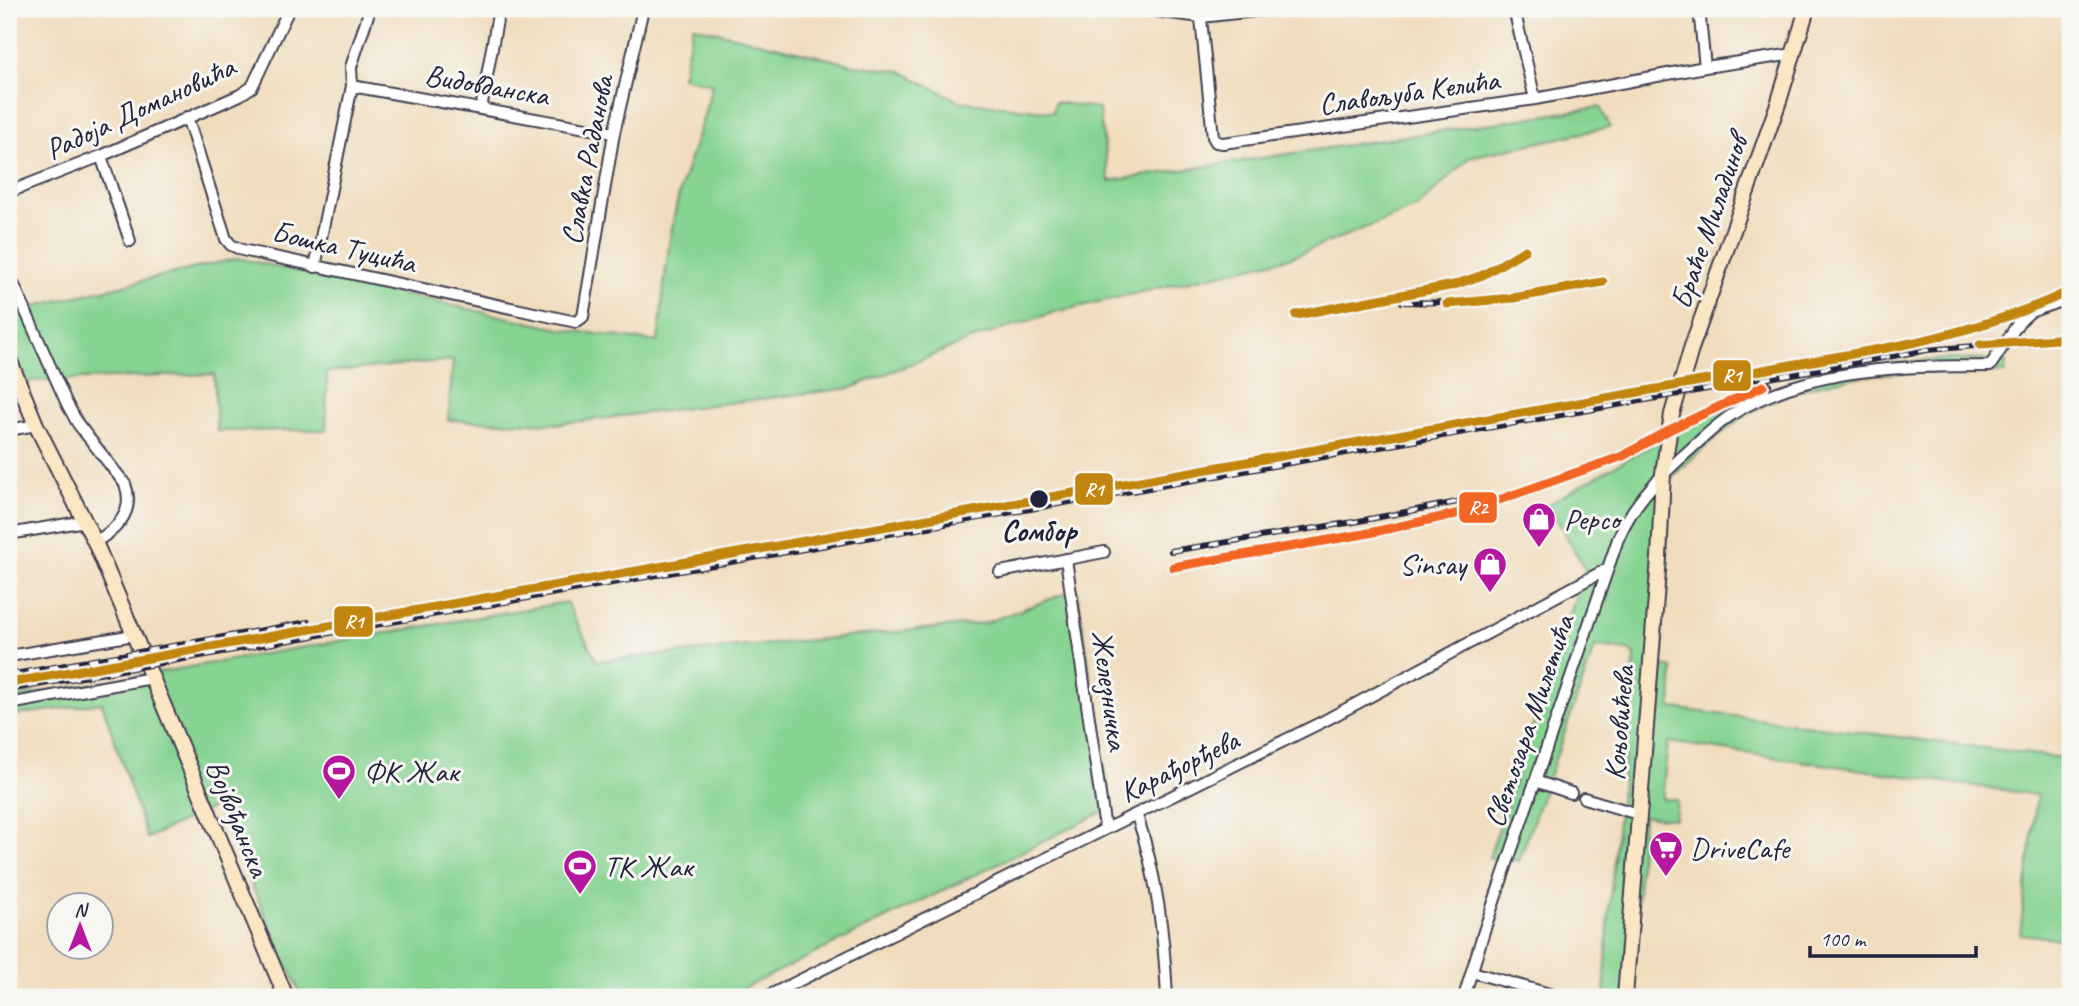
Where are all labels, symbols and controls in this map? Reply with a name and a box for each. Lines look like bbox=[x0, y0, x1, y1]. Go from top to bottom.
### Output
street label: Радоја Домановића bbox=[39, 47, 243, 168]
street label: Видовданска bbox=[422, 55, 554, 115]
street label: Славољуба Келића bbox=[1316, 60, 1503, 123]
street label: Славка Раданова bbox=[552, 70, 623, 248]
street label: Браће Миладинов bbox=[1662, 124, 1759, 314]
street label: Бошка Туцића bbox=[268, 212, 421, 282]
line badge: R1 bbox=[1712, 359, 1752, 392]
text: R1 bbox=[1723, 364, 1744, 388]
line badge: R1 bbox=[1074, 472, 1114, 506]
text: R1 bbox=[1085, 478, 1106, 502]
marker: Сомбор bbox=[1028, 488, 1050, 510]
line badge: R2 bbox=[1458, 491, 1498, 524]
text: R2 bbox=[1469, 496, 1490, 520]
shop icon: Pepco bbox=[1520, 500, 1558, 549]
place label: Pepco bbox=[1564, 500, 1623, 538]
place label: Сомбор bbox=[1001, 512, 1079, 550]
place label: Sinsay bbox=[1399, 545, 1469, 583]
shop icon: Sinsay bbox=[1471, 545, 1509, 594]
line badge: R1 bbox=[333, 605, 374, 638]
street label: Светозара Милетића bbox=[1475, 608, 1584, 832]
text: R1 bbox=[345, 610, 366, 634]
street label: Железничка bbox=[1083, 627, 1137, 754]
street label: Коњовићева bbox=[1595, 662, 1643, 782]
street label: Карађорђева bbox=[1113, 720, 1247, 811]
sports icon: ФК Жак bbox=[320, 752, 358, 801]
place label: ФК Жак bbox=[364, 752, 461, 790]
street label: Војвођанска bbox=[197, 754, 279, 884]
supermarket icon: DriveCafe bbox=[1647, 829, 1685, 878]
place label: DriveCafe bbox=[1690, 829, 1791, 867]
sports icon: ТК Жак bbox=[561, 847, 599, 896]
place label: ТК Жак bbox=[604, 847, 695, 885]
north arrow bbox=[46, 890, 116, 960]
text: N bbox=[74, 898, 89, 922]
scale bar bbox=[1810, 915, 1976, 959]
text: 100 m bbox=[1820, 926, 1867, 952]

